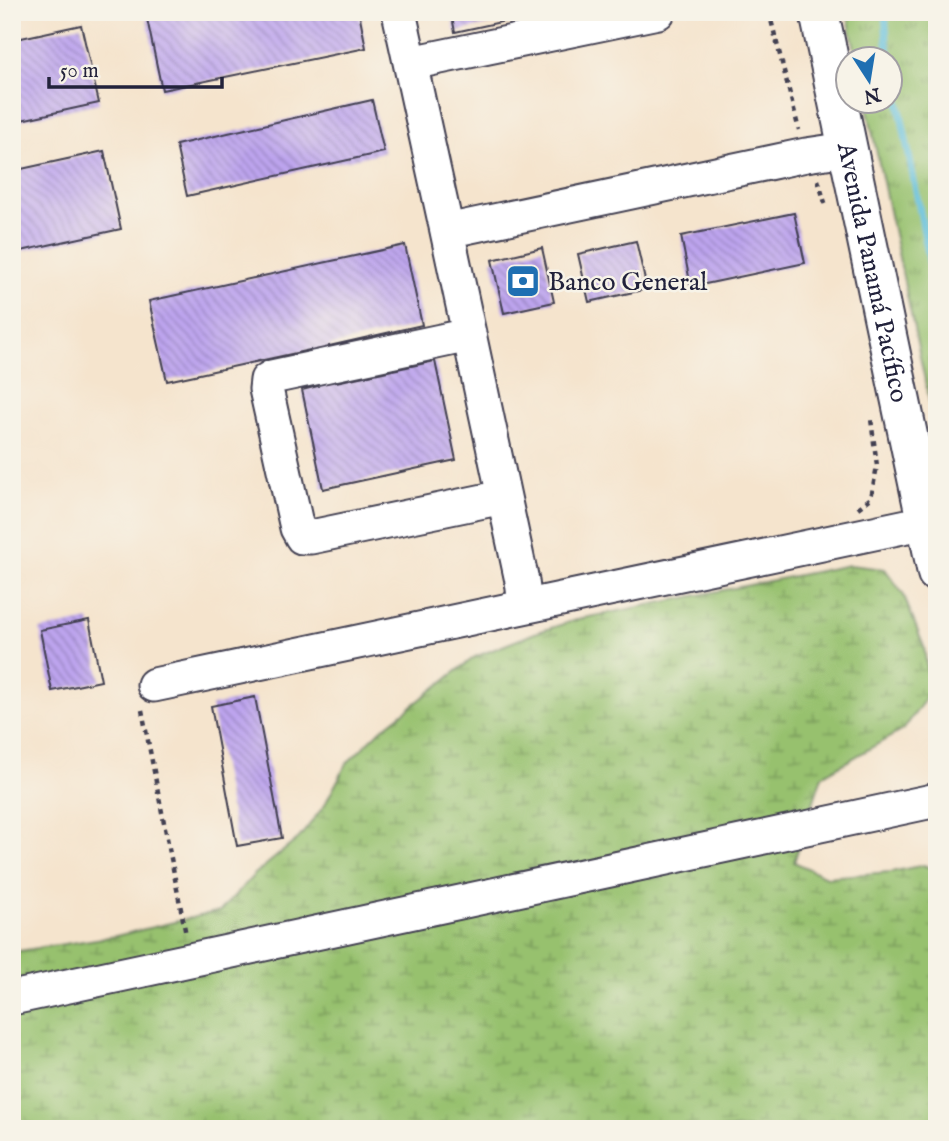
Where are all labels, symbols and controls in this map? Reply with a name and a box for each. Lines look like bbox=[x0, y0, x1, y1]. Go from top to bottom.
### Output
scale bar bbox=[49, 46, 222, 90]
north arrow bbox=[834, 46, 904, 116]
text: 50 m bbox=[60, 58, 99, 85]
text: N bbox=[861, 81, 884, 108]
street label: Avenida Panamá Pacífico bbox=[829, 139, 916, 406]
bank icon: Banco General bbox=[504, 262, 542, 300]
place label: Banco General bbox=[548, 266, 708, 299]

